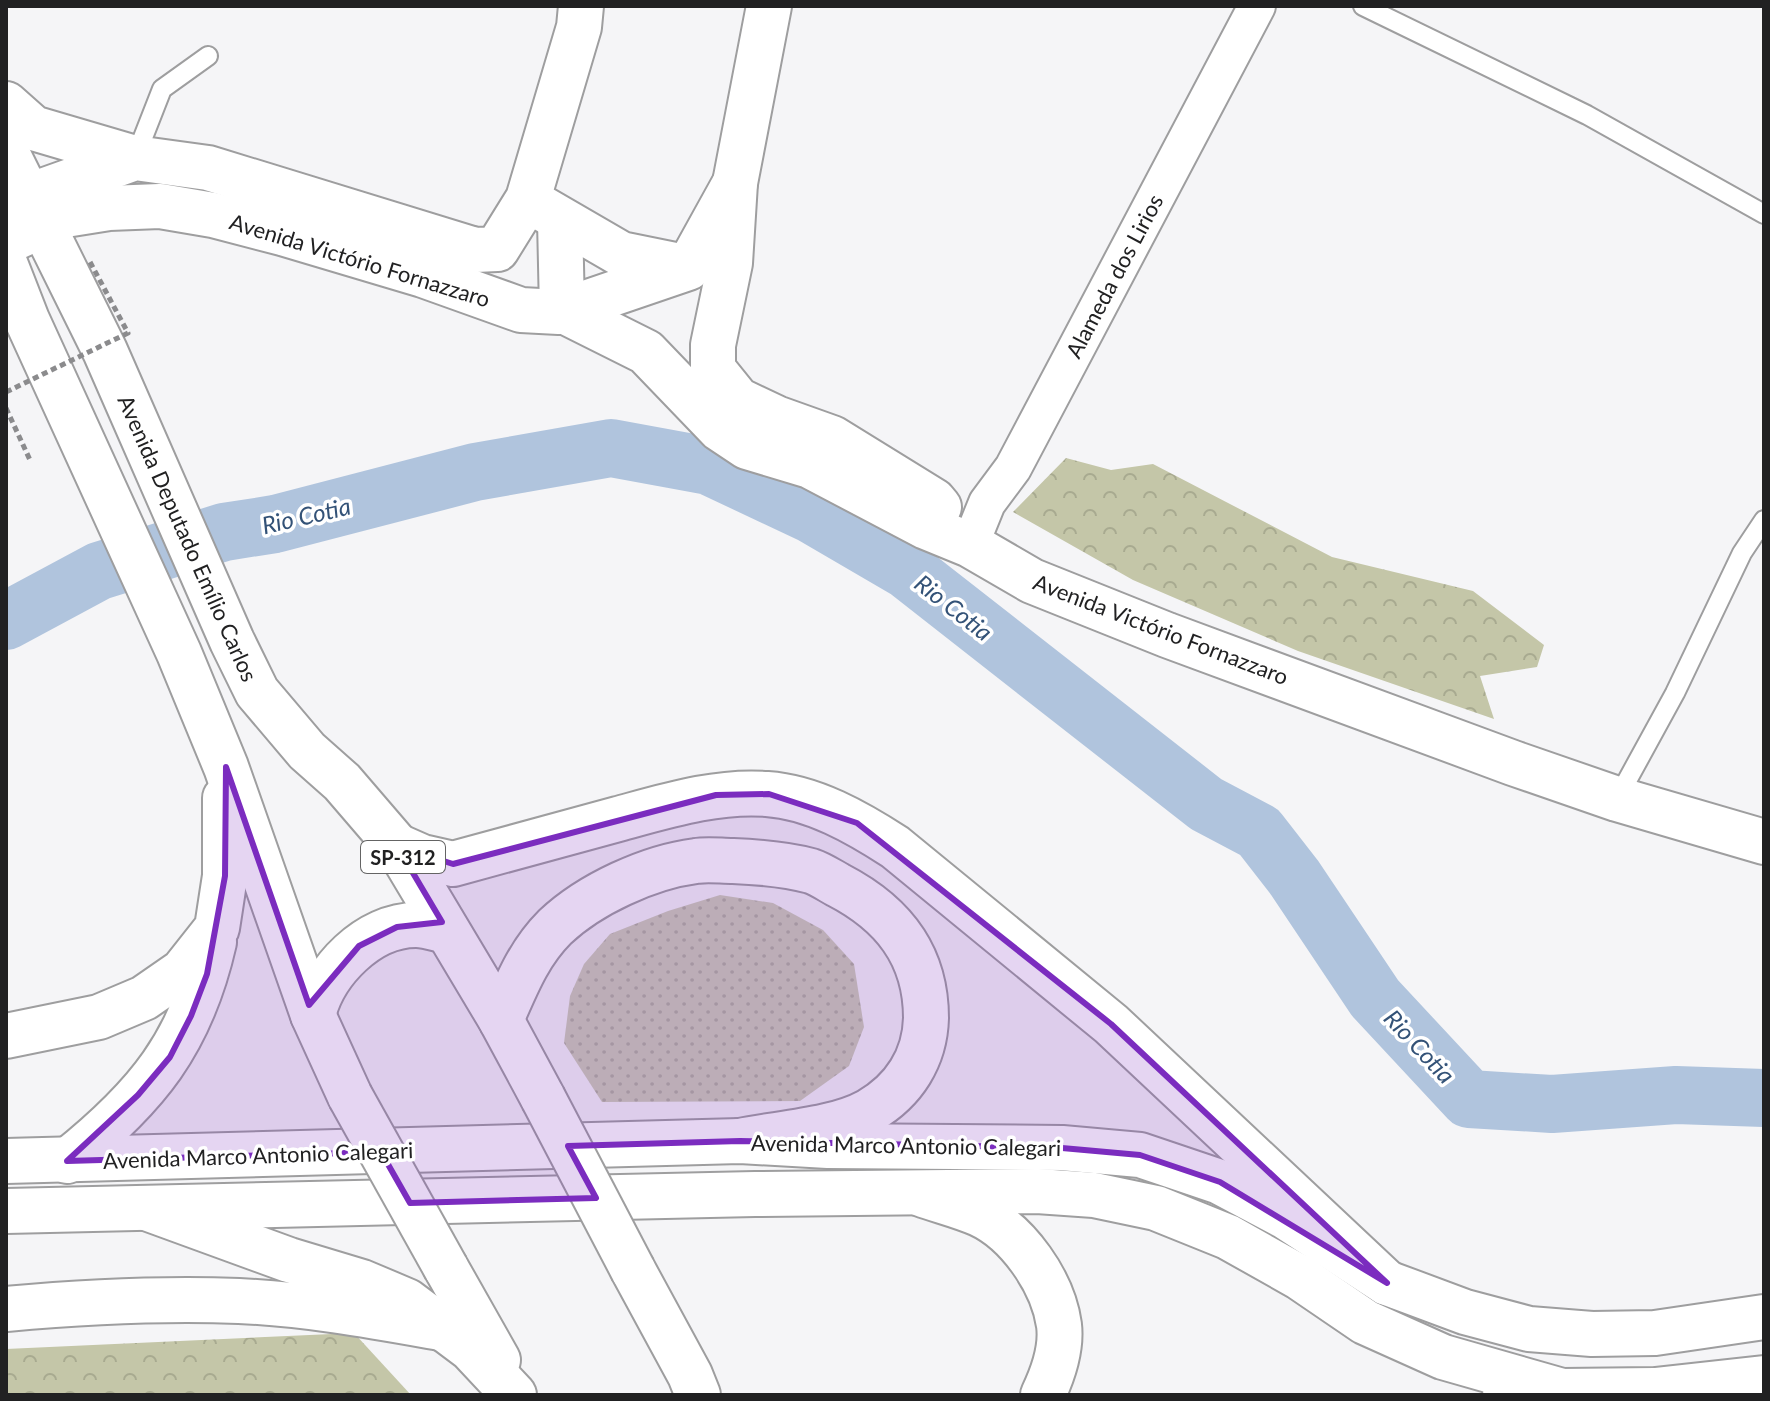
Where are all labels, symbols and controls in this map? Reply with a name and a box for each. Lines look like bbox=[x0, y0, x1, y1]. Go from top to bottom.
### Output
street label: Alameda dos Lirios bbox=[1060, 190, 1168, 362]
street label: Avenida Victório Fornazzaro bbox=[227, 208, 493, 312]
street label: Avenida Deputado Emílio Carlos bbox=[112, 391, 264, 685]
water label: Rio Cotia bbox=[259, 491, 353, 539]
water label: Rio Cotia bbox=[909, 568, 999, 646]
street label: Avenida Victório Fornazzaro bbox=[1030, 568, 1292, 690]
road number: SP-312 bbox=[361, 841, 445, 873]
water label: Rio Cotia bbox=[1379, 1003, 1461, 1089]
street label: Avenida Marco Antonio Calegari bbox=[751, 1129, 1061, 1161]
street label: Avenida Marco Antonio Calegari bbox=[102, 1136, 414, 1174]

